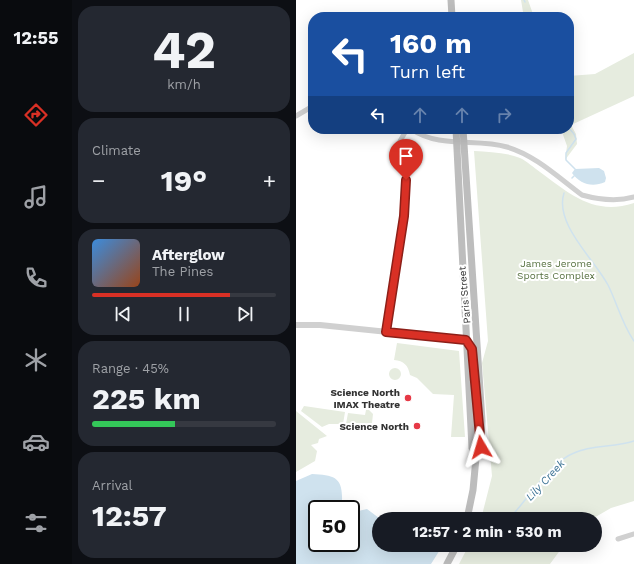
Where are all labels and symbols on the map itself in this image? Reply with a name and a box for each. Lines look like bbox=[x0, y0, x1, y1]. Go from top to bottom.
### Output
pin bbox=[389, 139, 423, 180]
park label: James Jerome Sports Complex bbox=[517, 258, 595, 281]
street label: Paris Street bbox=[456, 265, 472, 324]
place label: Science North IMAX Theatre bbox=[330, 387, 400, 410]
marker: Science North IMAX Theatre bbox=[403, 393, 413, 403]
place label: Science North bbox=[339, 421, 409, 432]
marker: Science North bbox=[412, 421, 422, 431]
position arrow bbox=[460, 426, 502, 468]
water label: Lily Creek bbox=[523, 456, 568, 504]
speed limit sign: 50 bbox=[308, 500, 360, 552]

